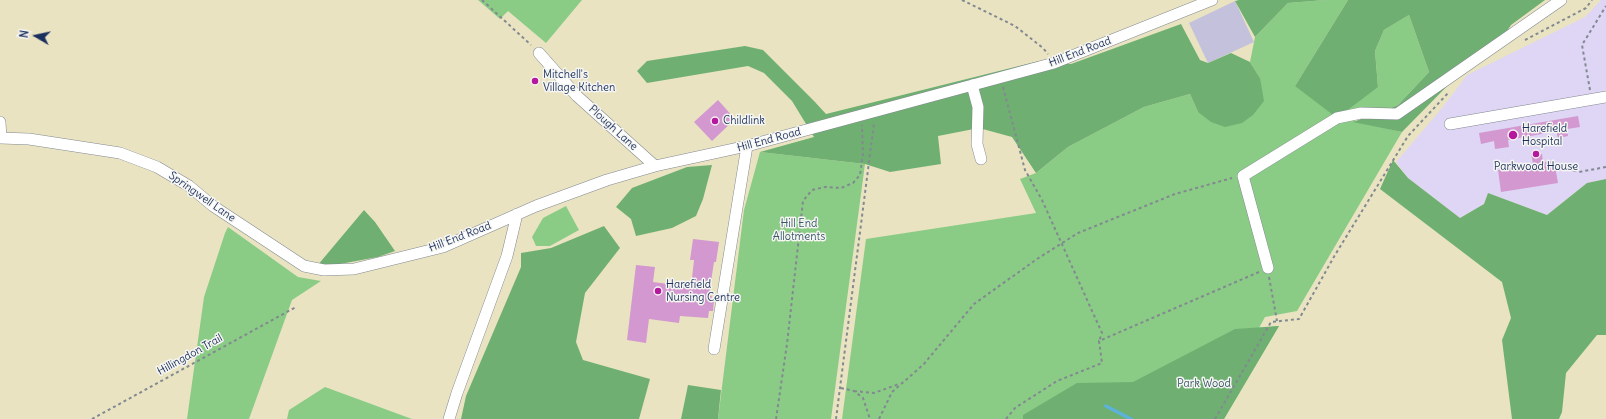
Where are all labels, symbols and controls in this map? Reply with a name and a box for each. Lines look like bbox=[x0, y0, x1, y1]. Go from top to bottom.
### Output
north arrow bbox=[16, 16, 56, 56]
text: N bbox=[17, 29, 32, 39]
street label: Hill End Road bbox=[1047, 34, 1113, 70]
place label: Mitchell's Village Kitchen bbox=[543, 68, 615, 94]
marker: Mitchell's Village Kitchen bbox=[530, 76, 540, 86]
street label: Plough Lane bbox=[586, 103, 640, 153]
place label: Childlink bbox=[723, 114, 765, 128]
marker: Childlink bbox=[710, 116, 720, 126]
place label: Harefield Hospital bbox=[1522, 122, 1567, 148]
street label: Hill End Road bbox=[736, 125, 802, 155]
marker: Harefield Hospital bbox=[1507, 129, 1519, 141]
marker: Parkwood House bbox=[1531, 149, 1541, 159]
place label: Parkwood House bbox=[1494, 160, 1578, 174]
street label: Springwell Lane bbox=[166, 169, 238, 225]
park label: Hill End Allotments bbox=[773, 217, 825, 243]
street label: Hill End Road bbox=[427, 219, 493, 255]
place label: Harefield Nursing Centre bbox=[666, 278, 740, 304]
marker: Harefield Nursing Centre bbox=[653, 286, 663, 296]
street label: Hillingdon Trail bbox=[155, 332, 225, 378]
park label: Park Wood bbox=[1177, 377, 1231, 391]

